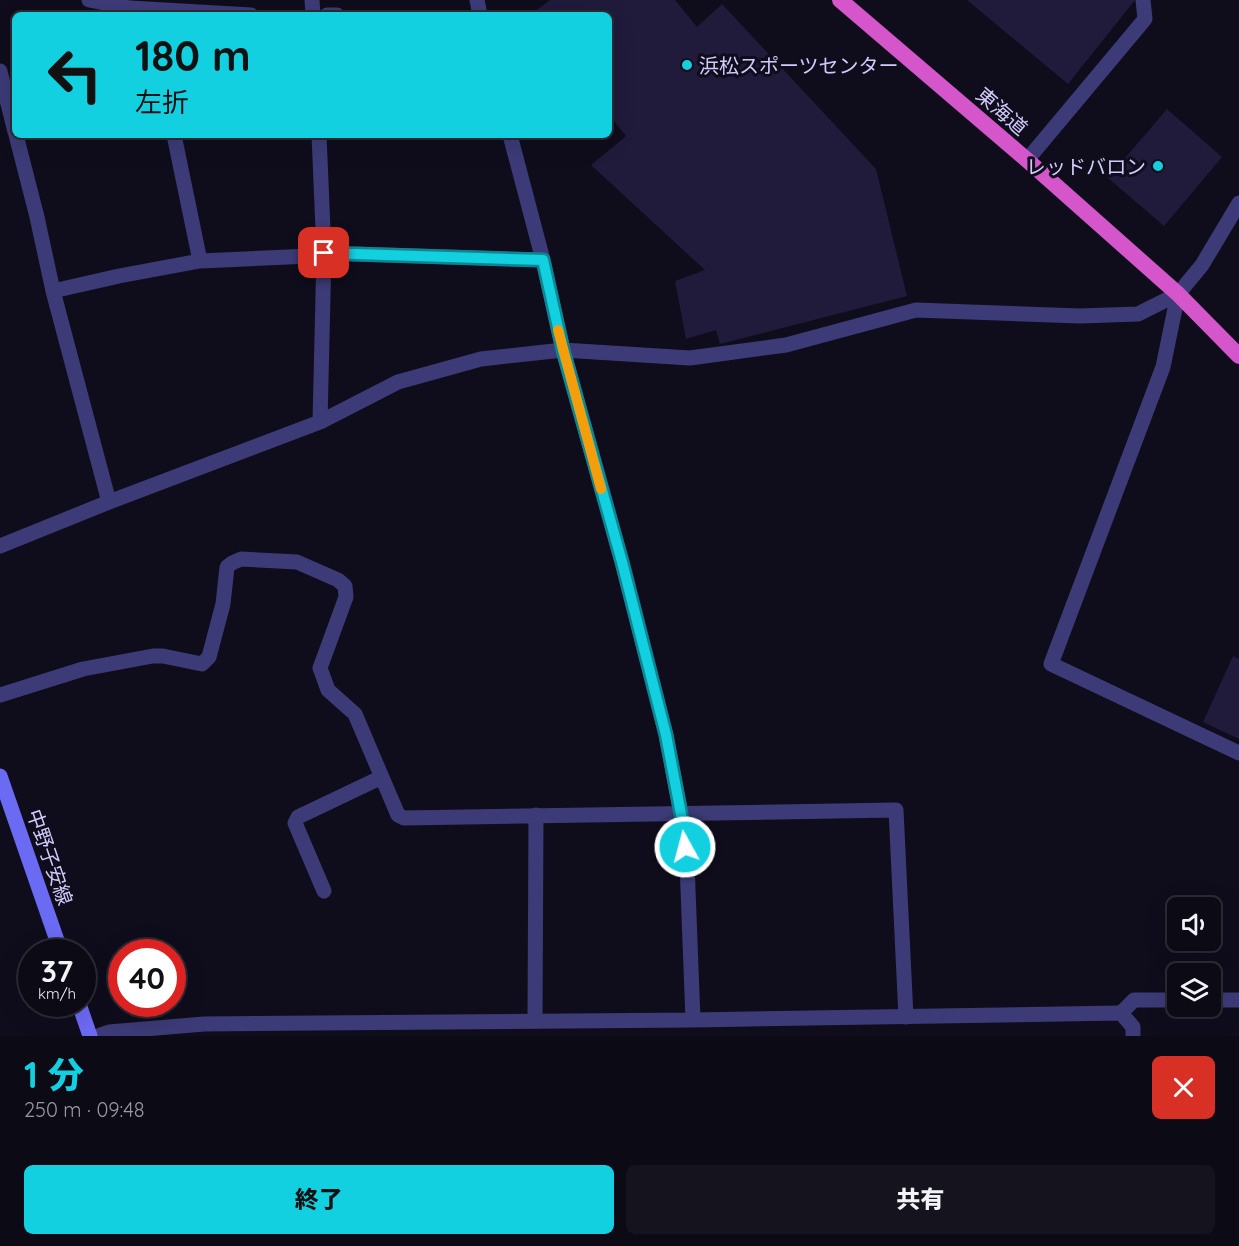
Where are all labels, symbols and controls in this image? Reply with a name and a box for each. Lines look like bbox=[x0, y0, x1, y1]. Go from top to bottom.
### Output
text: 180 m bbox=[135, 29, 251, 82]
icon: left bbox=[36, 36, 114, 114]
place label: 浜松スポーツセンター bbox=[699, 53, 899, 78]
marker: 浜松スポーツセンター bbox=[680, 58, 694, 72]
street label: 東海道 bbox=[971, 82, 1033, 140]
text: 左折 bbox=[135, 85, 189, 119]
place label: レッドバロン bbox=[1026, 154, 1146, 179]
marker: レッドバロン bbox=[1151, 159, 1165, 173]
pin bbox=[298, 227, 349, 278]
icon: arrive bbox=[307, 236, 340, 269]
street label: 中野子安線 bbox=[22, 806, 78, 908]
position arrow bbox=[653, 815, 717, 879]
map controls bbox=[1167, 897, 1221, 1017]
button: sound bbox=[1167, 897, 1221, 951]
speed limit sign: 40 bbox=[108, 939, 186, 1017]
text: 37 bbox=[41, 952, 73, 990]
button: layers bbox=[1167, 963, 1221, 1017]
text: km/h bbox=[38, 984, 76, 1003]
text: 1 分 bbox=[24, 1052, 84, 1097]
button: close bbox=[1152, 1056, 1215, 1119]
text: 250 m · 09:48 bbox=[24, 1097, 145, 1122]
button: 終了 bbox=[24, 1165, 614, 1234]
button: 共有 bbox=[626, 1165, 1215, 1234]

